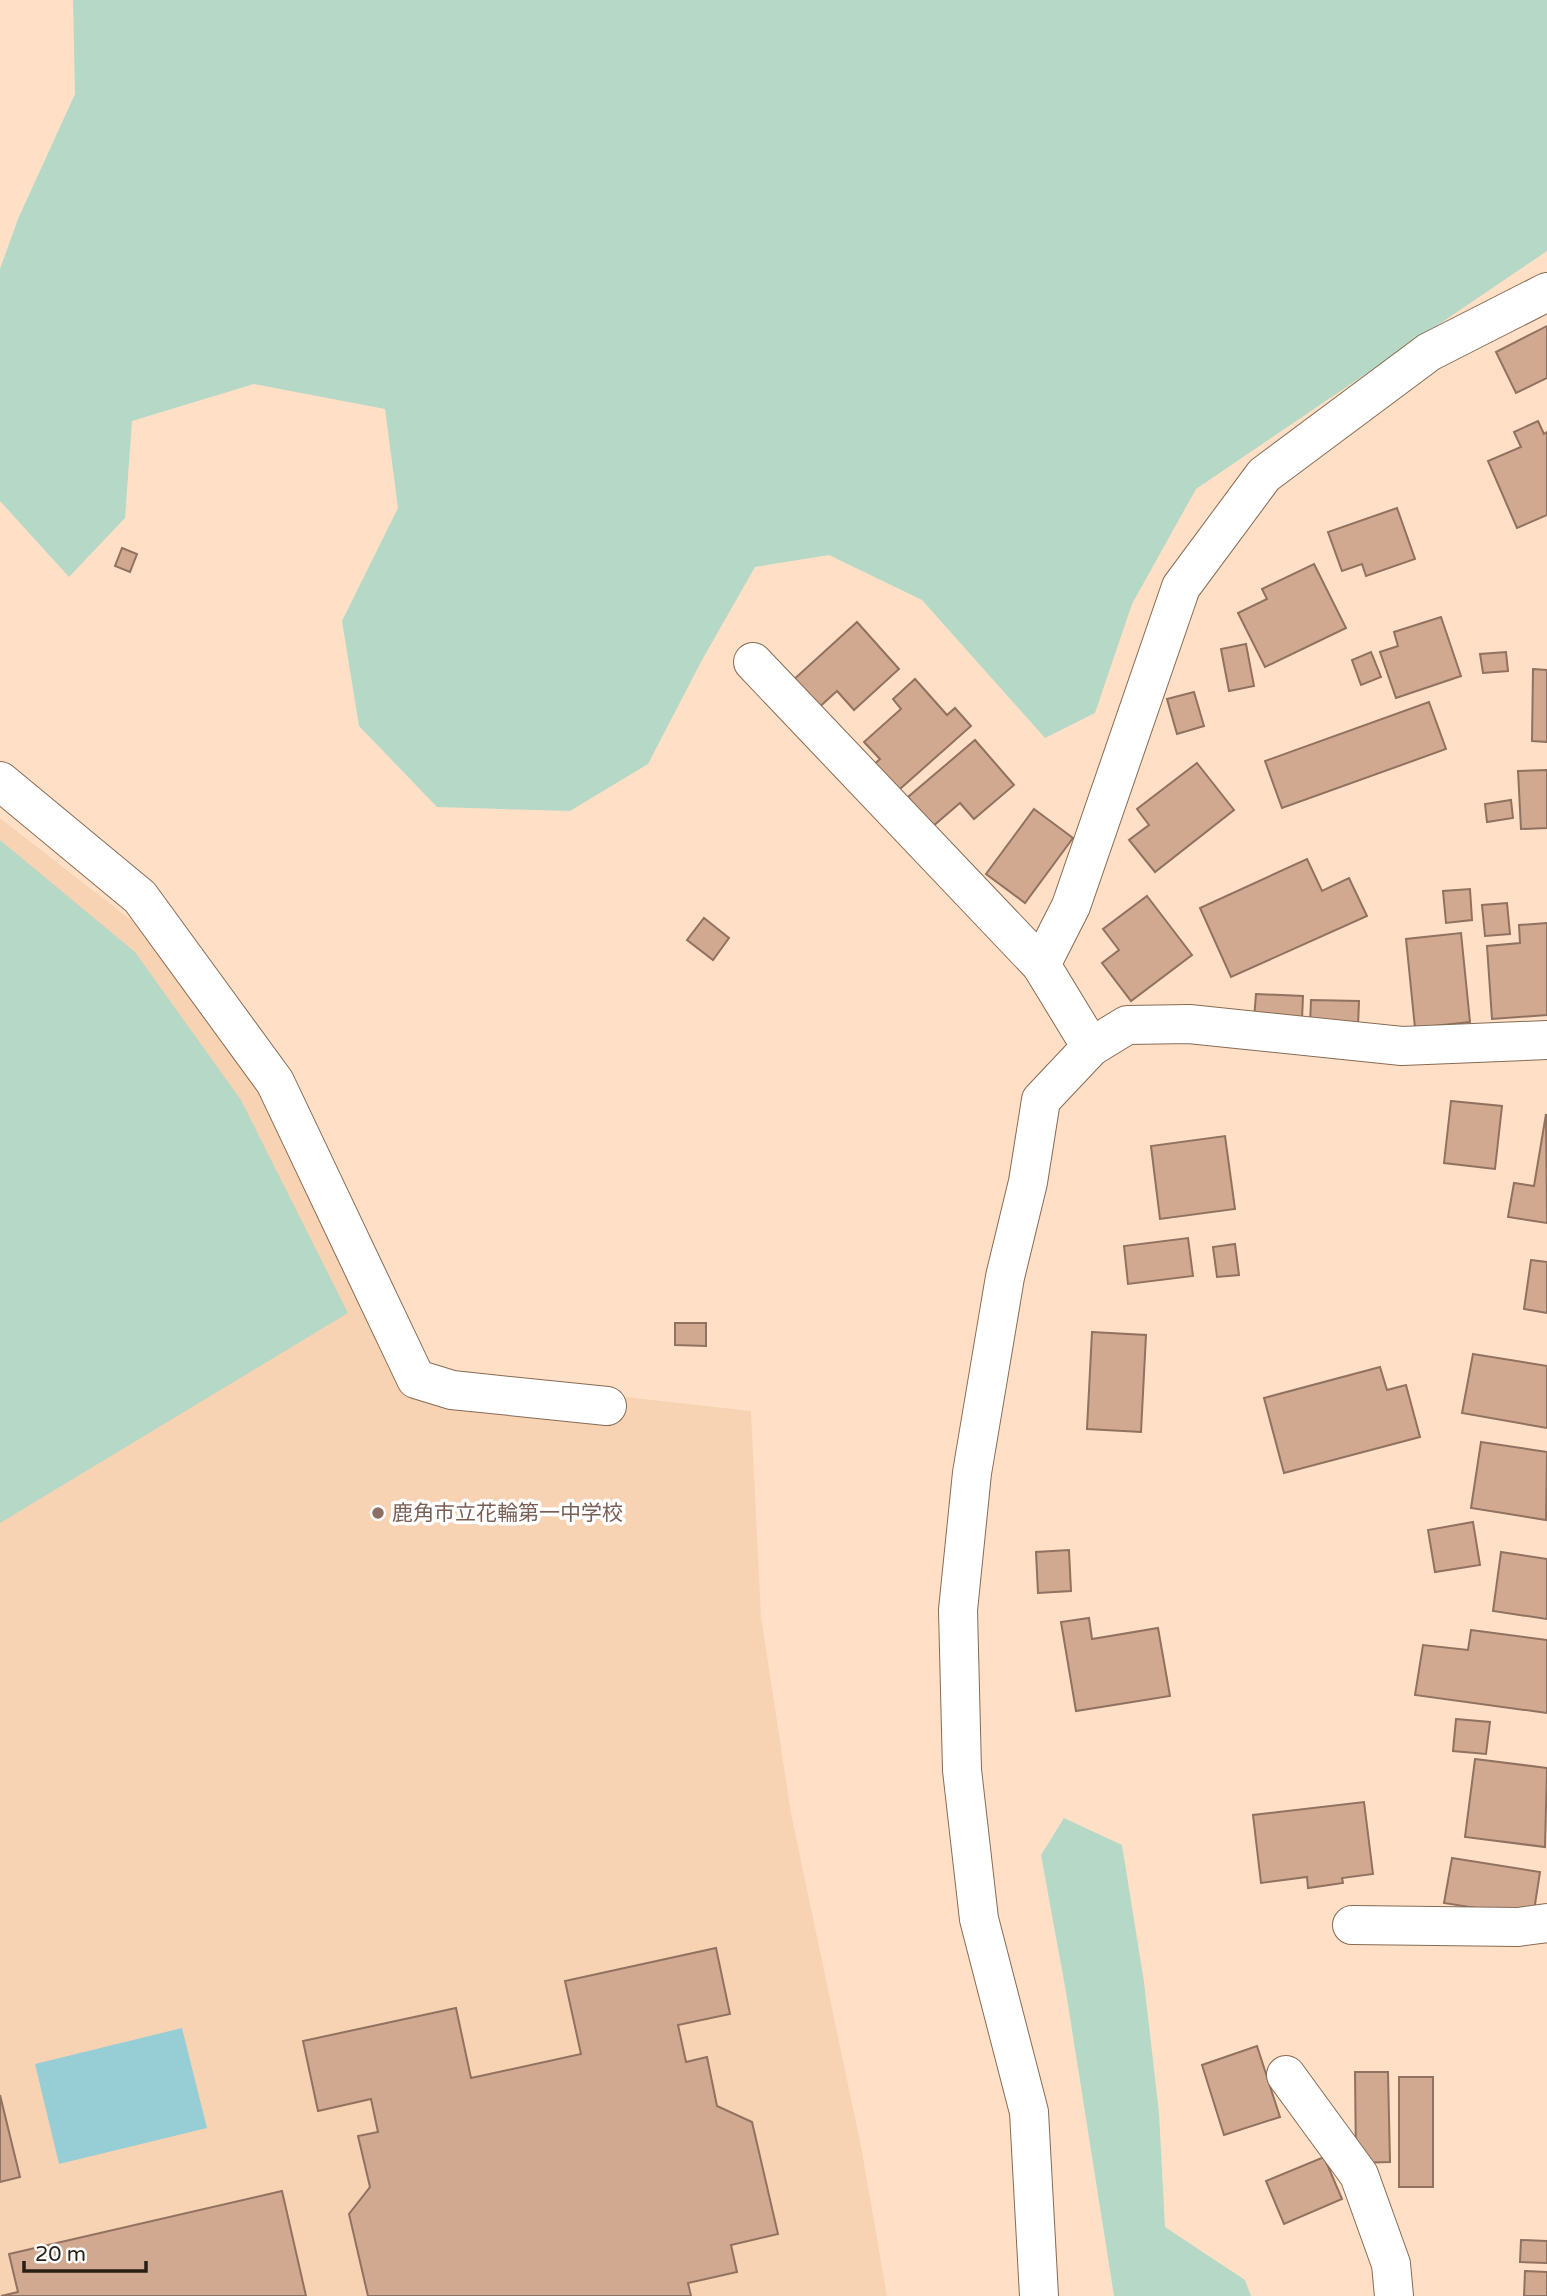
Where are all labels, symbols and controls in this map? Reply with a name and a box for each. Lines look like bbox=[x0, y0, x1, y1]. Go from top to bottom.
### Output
place label: 鹿角市立花輪第一中学校 bbox=[392, 1501, 623, 1526]
marker: 鹿角市立花輪第一中学校 bbox=[370, 1505, 386, 1521]
scale bar bbox=[24, 2230, 147, 2274]
text: 20 m bbox=[35, 2242, 86, 2267]

